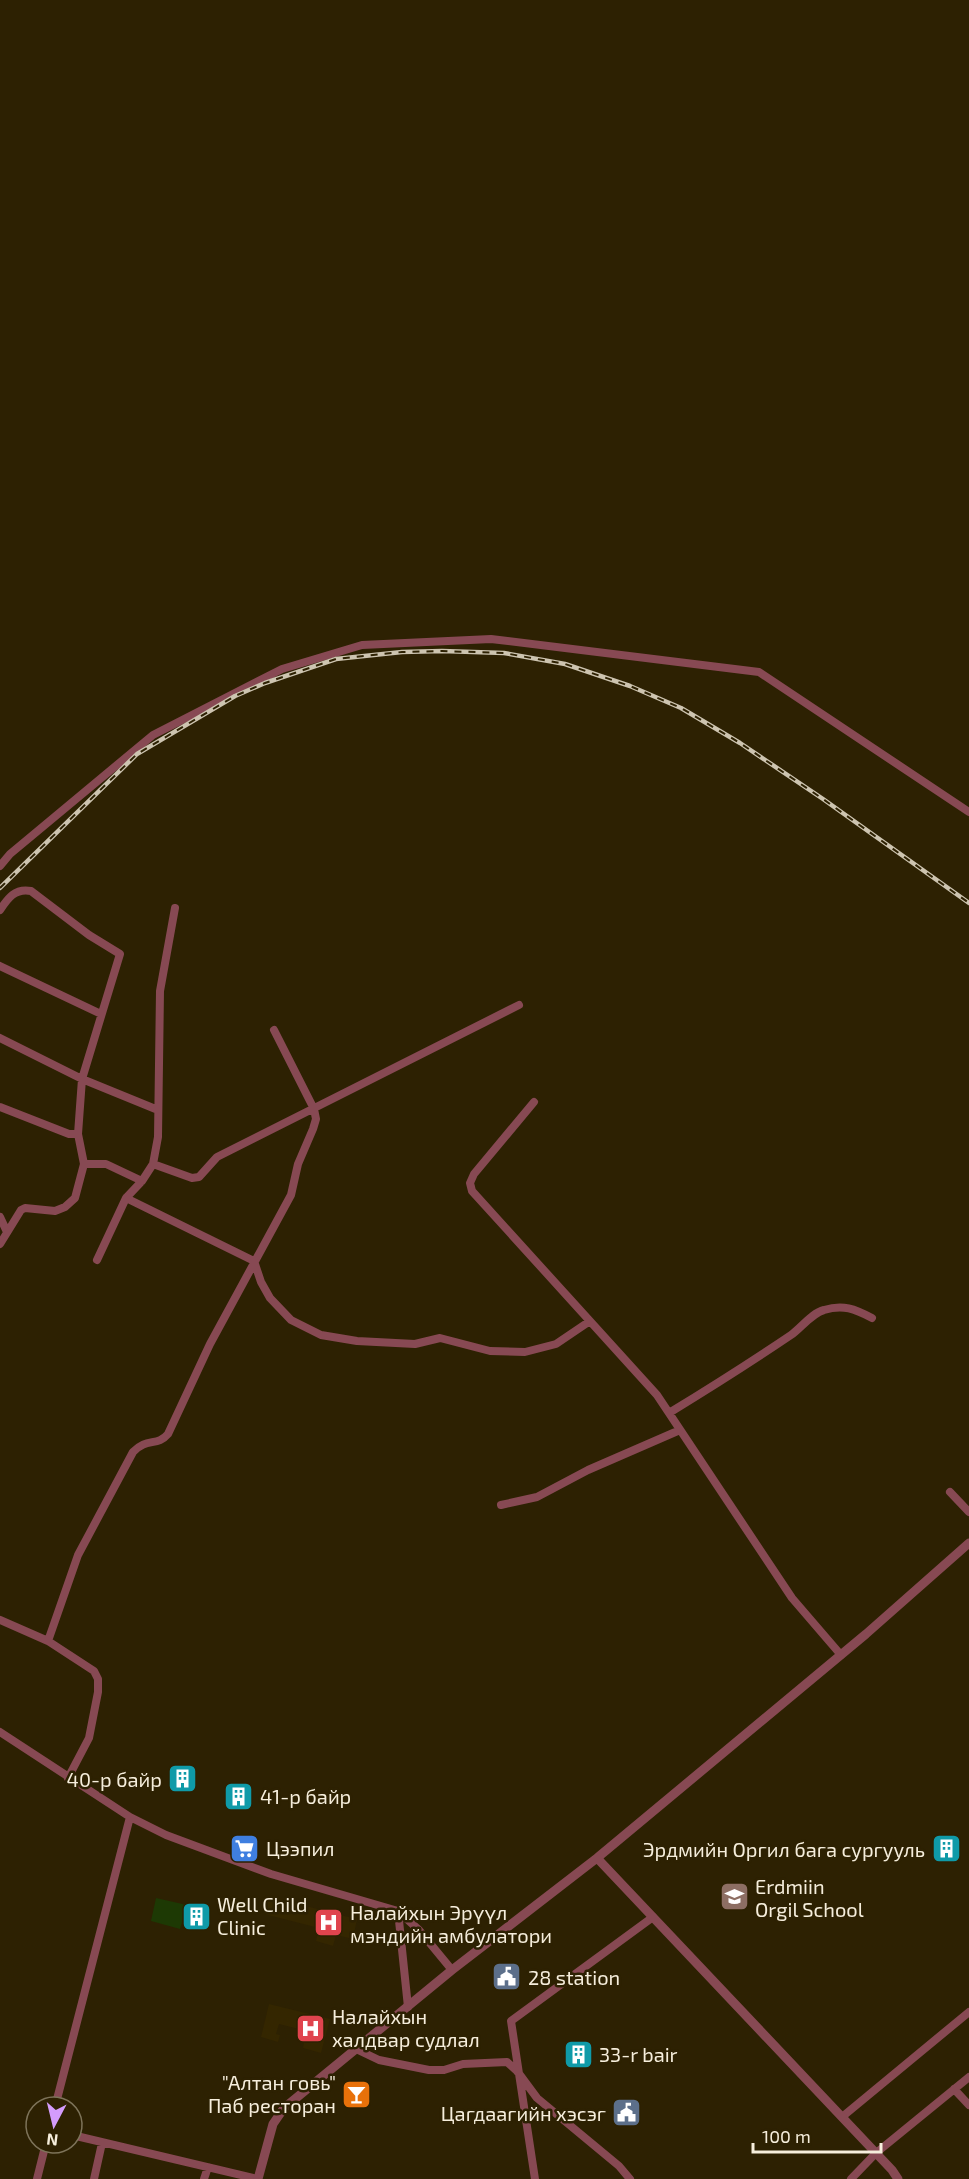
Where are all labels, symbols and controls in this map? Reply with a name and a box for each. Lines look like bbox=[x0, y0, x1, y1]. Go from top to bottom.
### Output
building icon: 40-р байр bbox=[167, 1763, 199, 1795]
place label: 40-р байр bbox=[67, 1767, 162, 1791]
building icon: 41-р байр bbox=[223, 1780, 255, 1812]
place label: 41-р байр bbox=[260, 1784, 351, 1808]
supermarket icon: Цээпил bbox=[229, 1832, 261, 1864]
building icon: Эрдмийн Оргил бага сургууль bbox=[930, 1833, 962, 1865]
place label: Цээпил bbox=[266, 1836, 334, 1860]
place label: Эрдмийн Оргил бага сургууль bbox=[643, 1837, 925, 1862]
place label: Erdmiin Orgil School bbox=[755, 1874, 864, 1921]
school or university icon: Erdmiin Orgil School bbox=[718, 1881, 750, 1913]
place label: Well Child Clinic bbox=[217, 1892, 308, 1939]
building icon: Well Child Clinic bbox=[180, 1900, 212, 1932]
place label: Налайхын Эрүүл мэндийн амбулатори bbox=[350, 1900, 552, 1948]
hospital icon: Налайхын Эрүүл мэндийн амбулатори bbox=[313, 1907, 345, 1939]
public building icon: 28 station bbox=[491, 1961, 523, 1993]
place label: 28 station bbox=[528, 1965, 620, 1989]
place label: Налайхын халдвар судлал bbox=[332, 2004, 480, 2052]
hospital icon: Налайхын халдвар судлал bbox=[295, 2012, 327, 2044]
building icon: 33-r bair bbox=[562, 2038, 594, 2070]
place label: 33-r bair bbox=[599, 2042, 678, 2066]
place label: "Алтан говь" Паб ресторан bbox=[208, 2070, 336, 2117]
bar icon: "Алтан говь" Паб ресторан bbox=[341, 2078, 373, 2110]
north arrow bbox=[24, 2095, 84, 2155]
public building icon: Цагдаагийн хэсэг bbox=[611, 2097, 643, 2129]
place label: Цагдаагийн хэсэг bbox=[441, 2101, 606, 2125]
scale bar bbox=[753, 2116, 880, 2154]
text: 100 m bbox=[762, 2125, 811, 2147]
text: N bbox=[45, 2130, 59, 2151]

